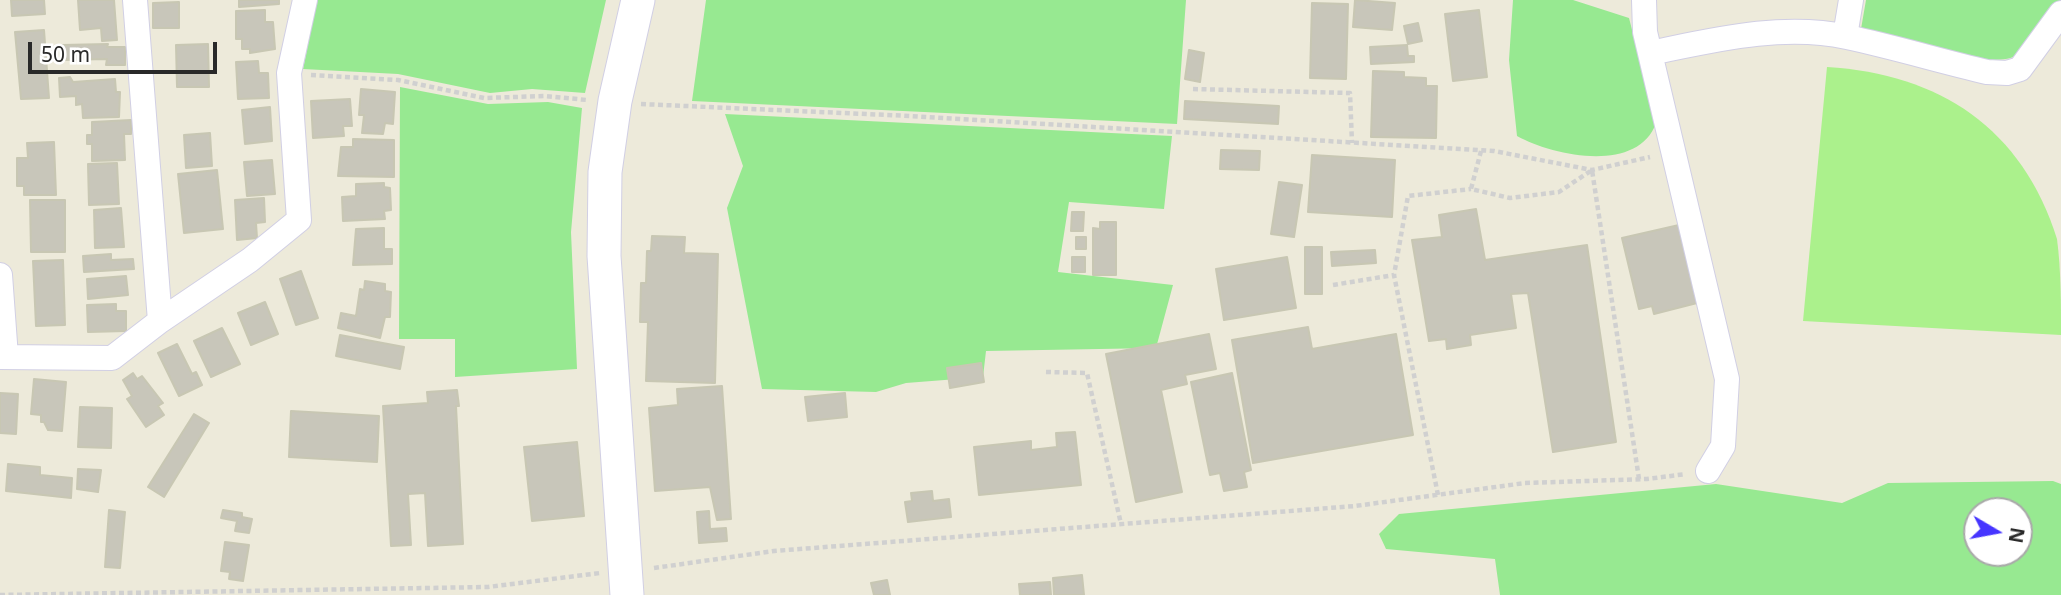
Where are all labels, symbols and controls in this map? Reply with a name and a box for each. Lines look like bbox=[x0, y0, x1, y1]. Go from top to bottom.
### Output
scale bar bbox=[32, 28, 220, 72]
text: 50 m bbox=[41, 40, 90, 68]
north arrow bbox=[1963, 497, 2033, 567]
text: N bbox=[2003, 525, 2031, 545]

